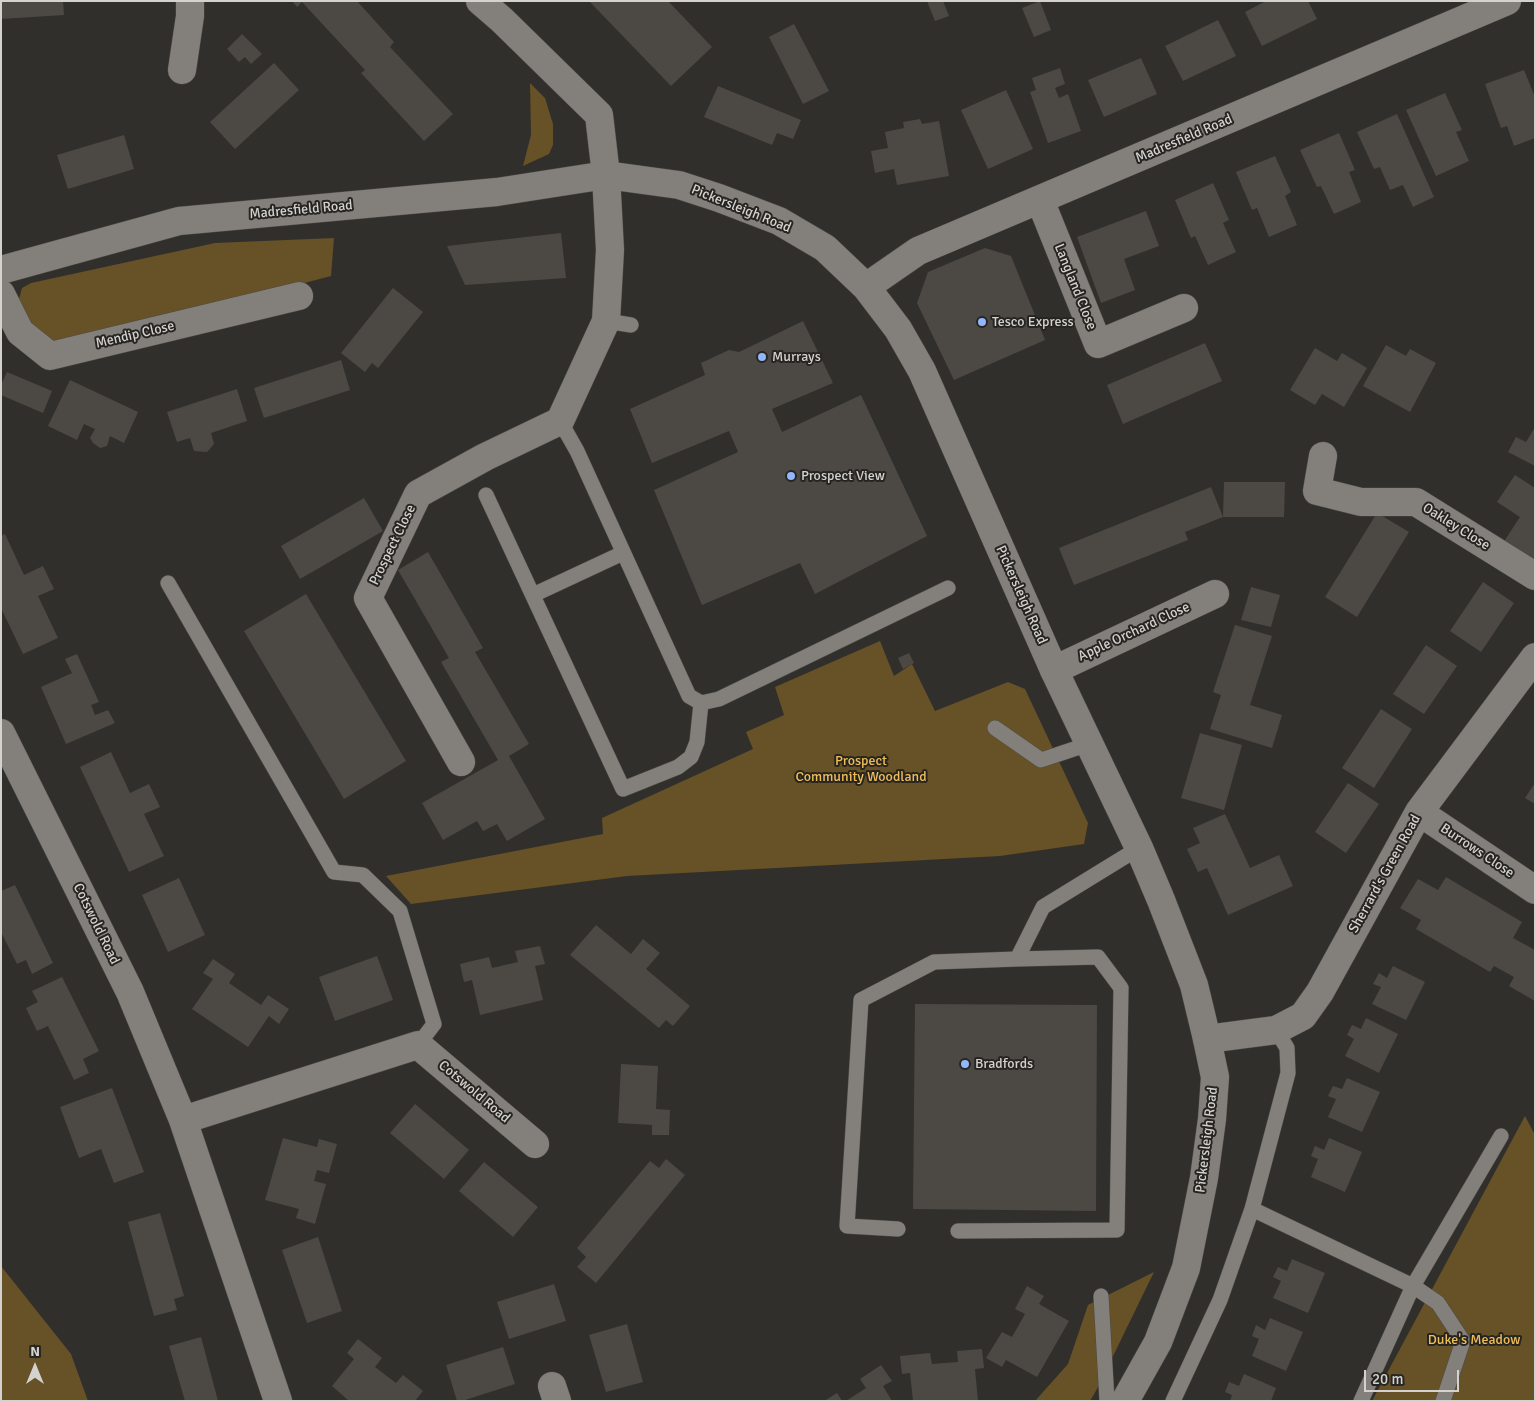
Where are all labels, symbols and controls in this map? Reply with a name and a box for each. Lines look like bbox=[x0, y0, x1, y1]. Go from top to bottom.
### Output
street label: Madresfield Road bbox=[1133, 111, 1235, 167]
street label: Pickersleigh Road bbox=[689, 181, 793, 237]
street label: Madresfield Road bbox=[249, 197, 353, 223]
street label: Langland Close bbox=[1050, 241, 1100, 333]
place label: Tesco Express bbox=[992, 314, 1074, 330]
marker: Tesco Express bbox=[976, 316, 988, 328]
street label: Mendip Close bbox=[94, 318, 176, 352]
place label: Murrays bbox=[772, 349, 821, 365]
marker: Murrays bbox=[756, 351, 768, 363]
place label: Prospect View bbox=[801, 468, 885, 484]
marker: Prospect View bbox=[785, 470, 797, 482]
street label: Oakley Close bbox=[1419, 500, 1493, 554]
street label: Prospect Close bbox=[366, 502, 420, 588]
street label: Pickersleigh Road bbox=[992, 543, 1050, 647]
street label: Apple Orchard Close bbox=[1076, 599, 1192, 665]
park label: Prospect Community Woodland bbox=[795, 753, 927, 786]
street label: Sherrard's Green Road bbox=[1345, 812, 1425, 936]
street label: Burrows Close bbox=[1437, 820, 1517, 882]
street label: Cotswold Road bbox=[69, 881, 123, 967]
place label: Bradfords bbox=[975, 1056, 1033, 1072]
street label: Cotswold Road bbox=[435, 1057, 513, 1127]
marker: Bradfords bbox=[959, 1058, 971, 1070]
street label: Pickersleigh Road bbox=[1192, 1086, 1222, 1194]
park label: Duke's Meadow bbox=[1428, 1332, 1520, 1348]
north arrow bbox=[10, 1342, 60, 1392]
text: N bbox=[30, 1343, 40, 1360]
scale bar bbox=[1366, 1360, 1461, 1392]
text: 20 m bbox=[1372, 1370, 1403, 1388]

